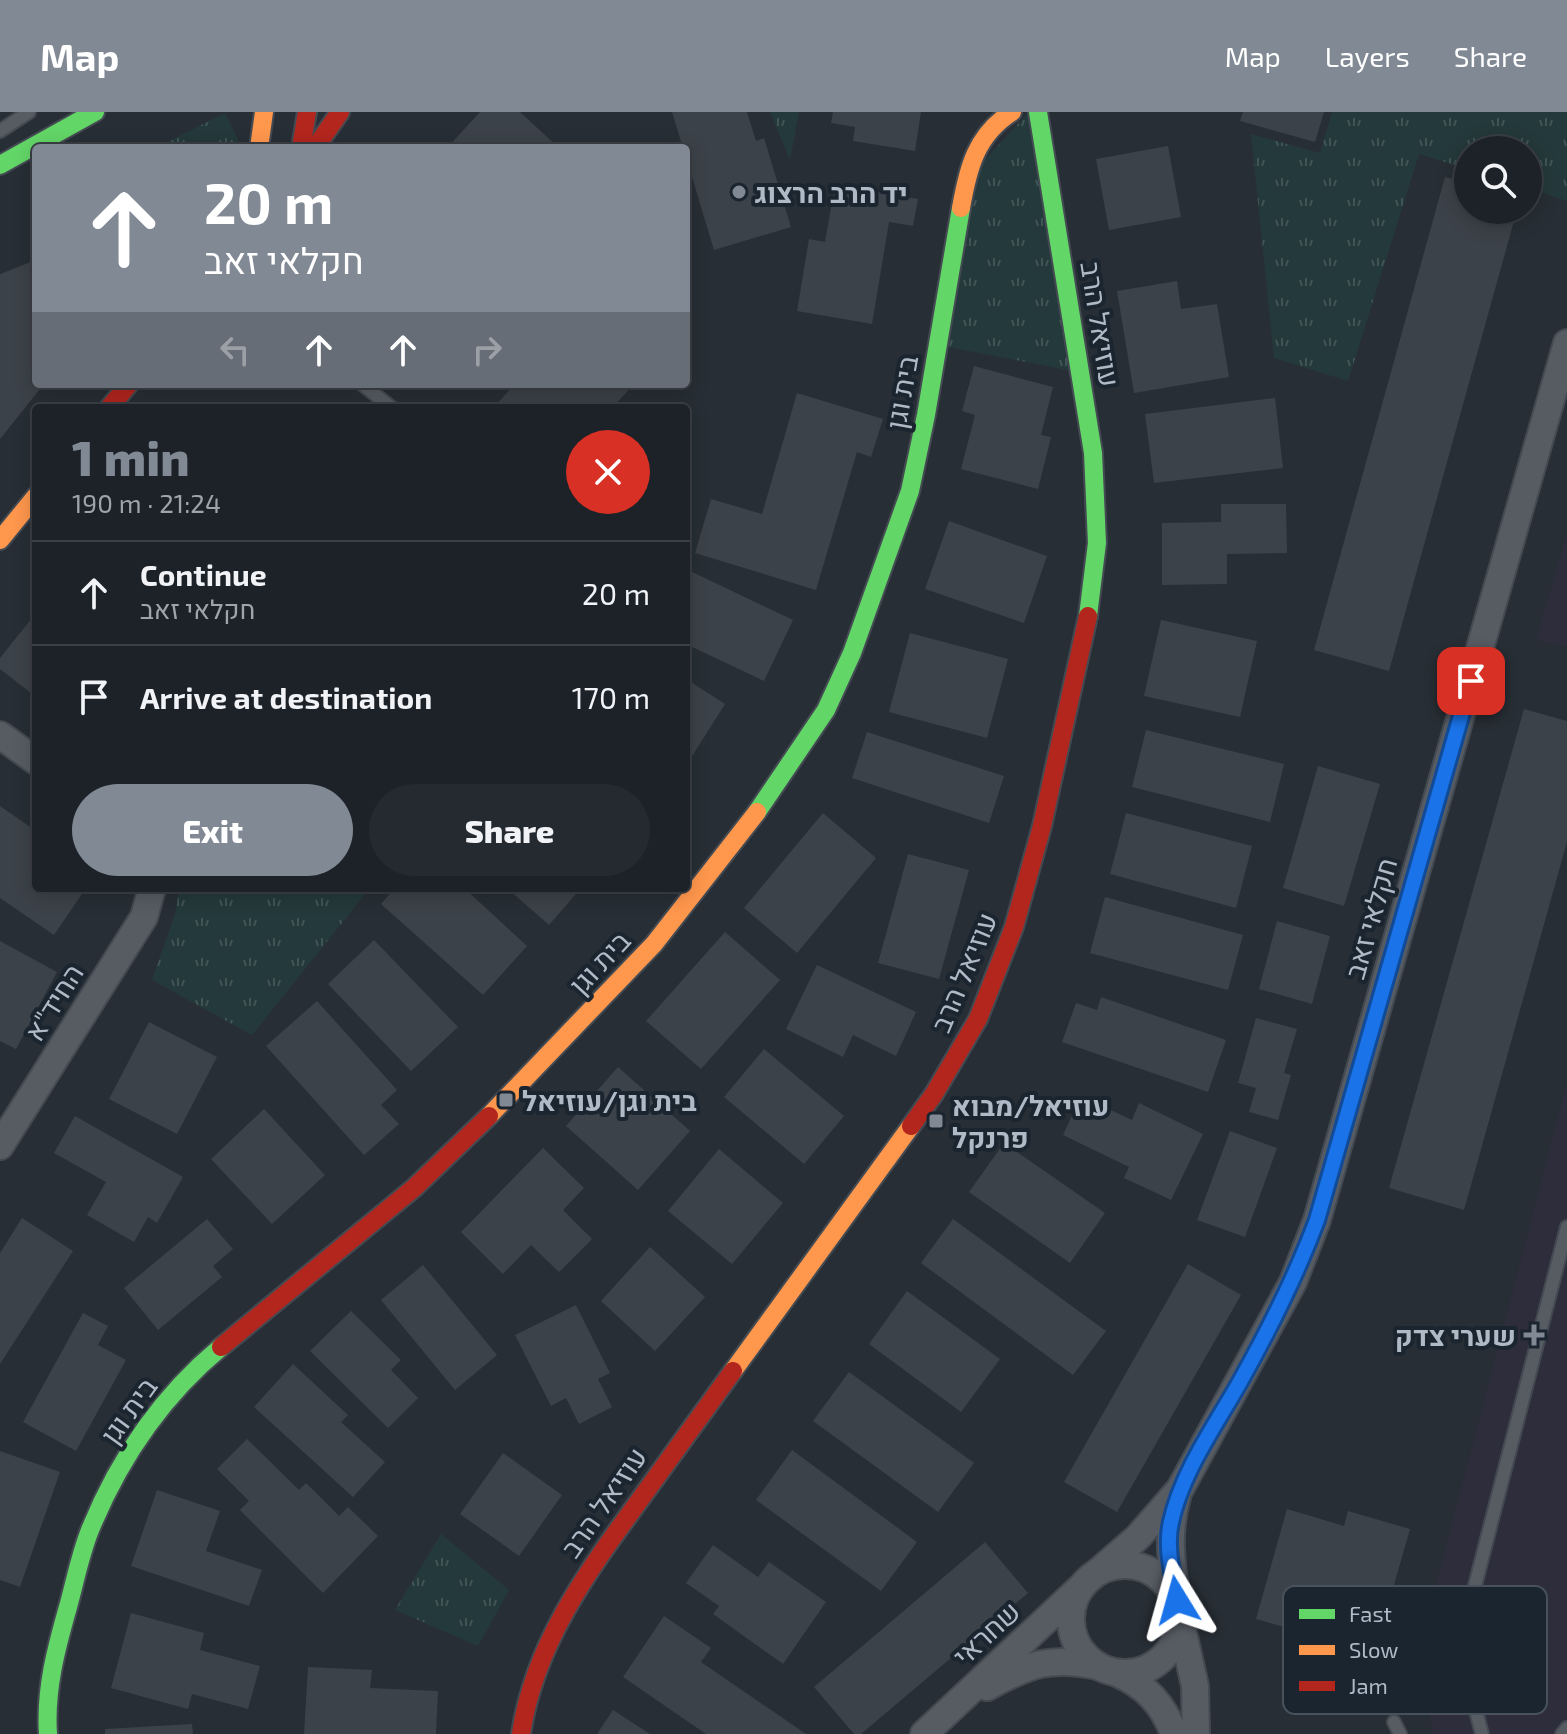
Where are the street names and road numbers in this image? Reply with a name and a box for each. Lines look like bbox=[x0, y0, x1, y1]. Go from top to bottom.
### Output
street label: עוזיאל הרב bbox=[1074, 259, 1128, 389]
street label: בית וגן bbox=[878, 352, 924, 431]
street label: חקלאי זאב bbox=[1337, 854, 1403, 982]
street label: עוזיאל הרב bbox=[923, 907, 1003, 1037]
street label: בית וגן bbox=[561, 923, 637, 1001]
street label: החיד"א bbox=[16, 957, 90, 1047]
street label: בית וגן bbox=[92, 1370, 164, 1450]
street label: עוזיאל הרב bbox=[553, 1440, 653, 1564]
street label: שחראי bbox=[945, 1593, 1027, 1673]

